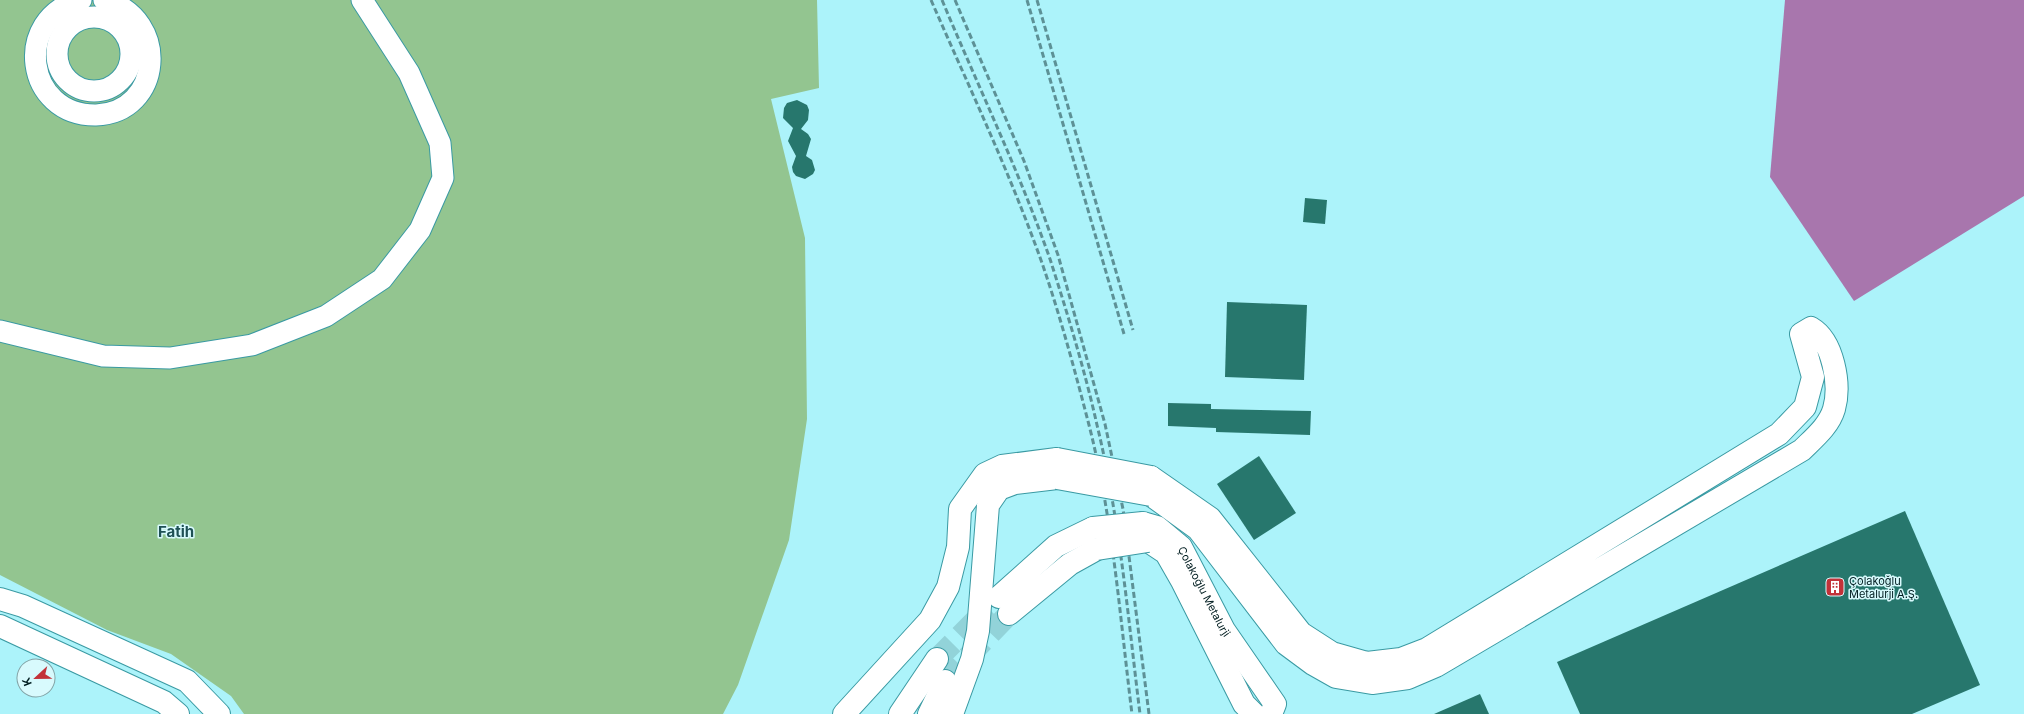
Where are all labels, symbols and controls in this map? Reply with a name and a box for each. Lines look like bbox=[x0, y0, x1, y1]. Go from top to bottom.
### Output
district label: Fatih bbox=[158, 522, 194, 541]
street label: Çolakoğlu Metalurji bbox=[1175, 544, 1234, 640]
place label: Çolakoğlu Metalurji A.Ş. bbox=[1849, 574, 1918, 601]
building icon: Çolakoğlu Metalurji A.Ş. bbox=[1824, 576, 1846, 598]
north arrow bbox=[16, 658, 56, 698]
text: K bbox=[19, 675, 35, 688]

